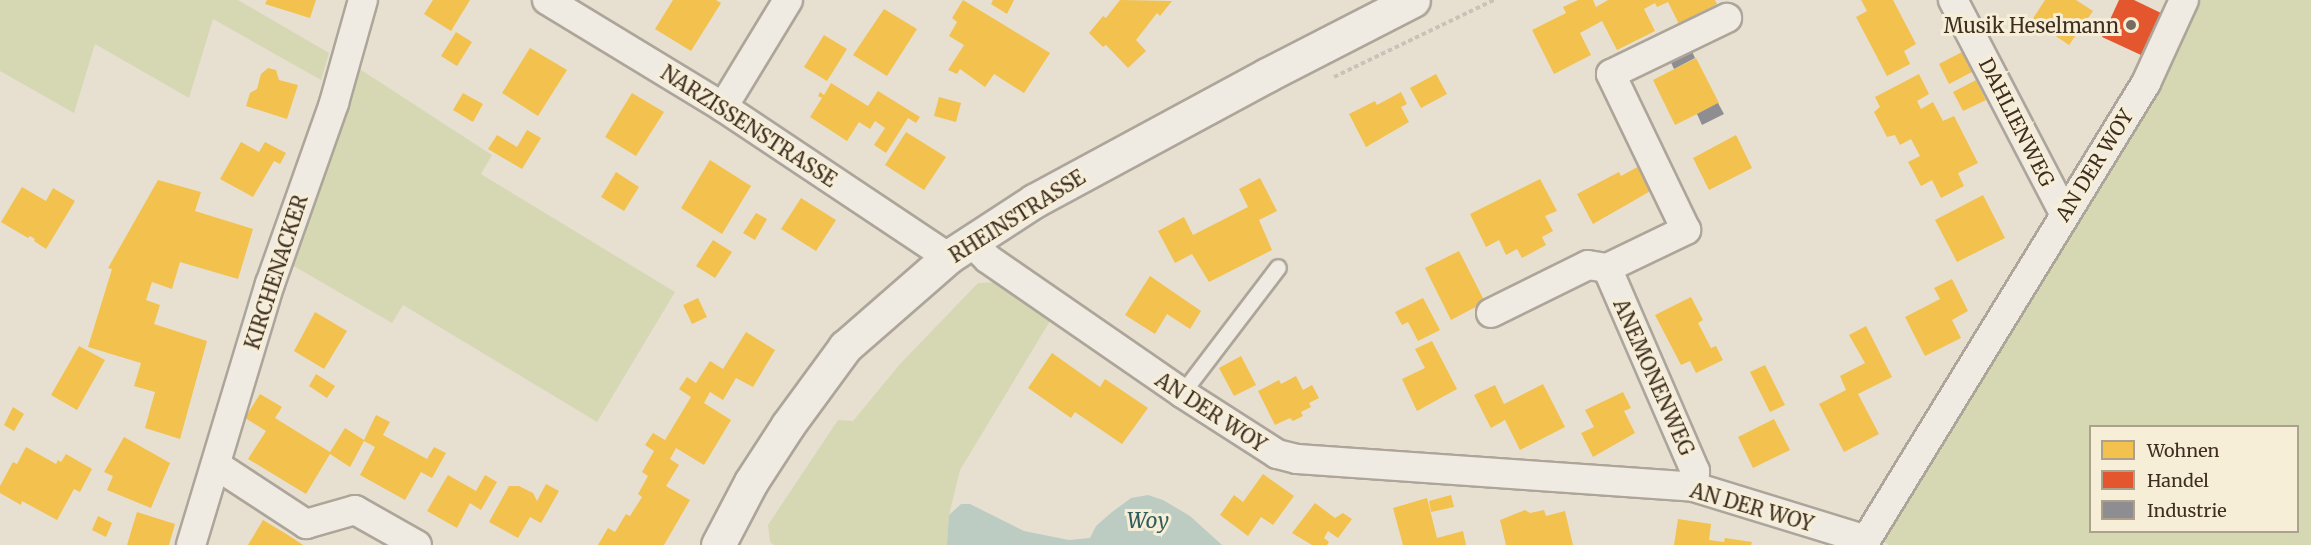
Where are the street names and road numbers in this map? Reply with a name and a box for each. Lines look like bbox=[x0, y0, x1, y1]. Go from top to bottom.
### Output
street label: DAHLIENWEG bbox=[1974, 54, 2060, 190]
street label: NARZISSENSTRASSE bbox=[657, 60, 841, 192]
street label: AN DER WOY bbox=[2050, 105, 2138, 225]
street label: RHEINSTRASSE bbox=[945, 165, 1089, 267]
street label: KIRCHENACKER bbox=[240, 192, 312, 352]
street label: ANEMONENWEG bbox=[1609, 295, 1699, 459]
street label: AN DER WOY bbox=[1151, 367, 1271, 457]
street label: AN DER WOY bbox=[1688, 478, 1816, 536]

